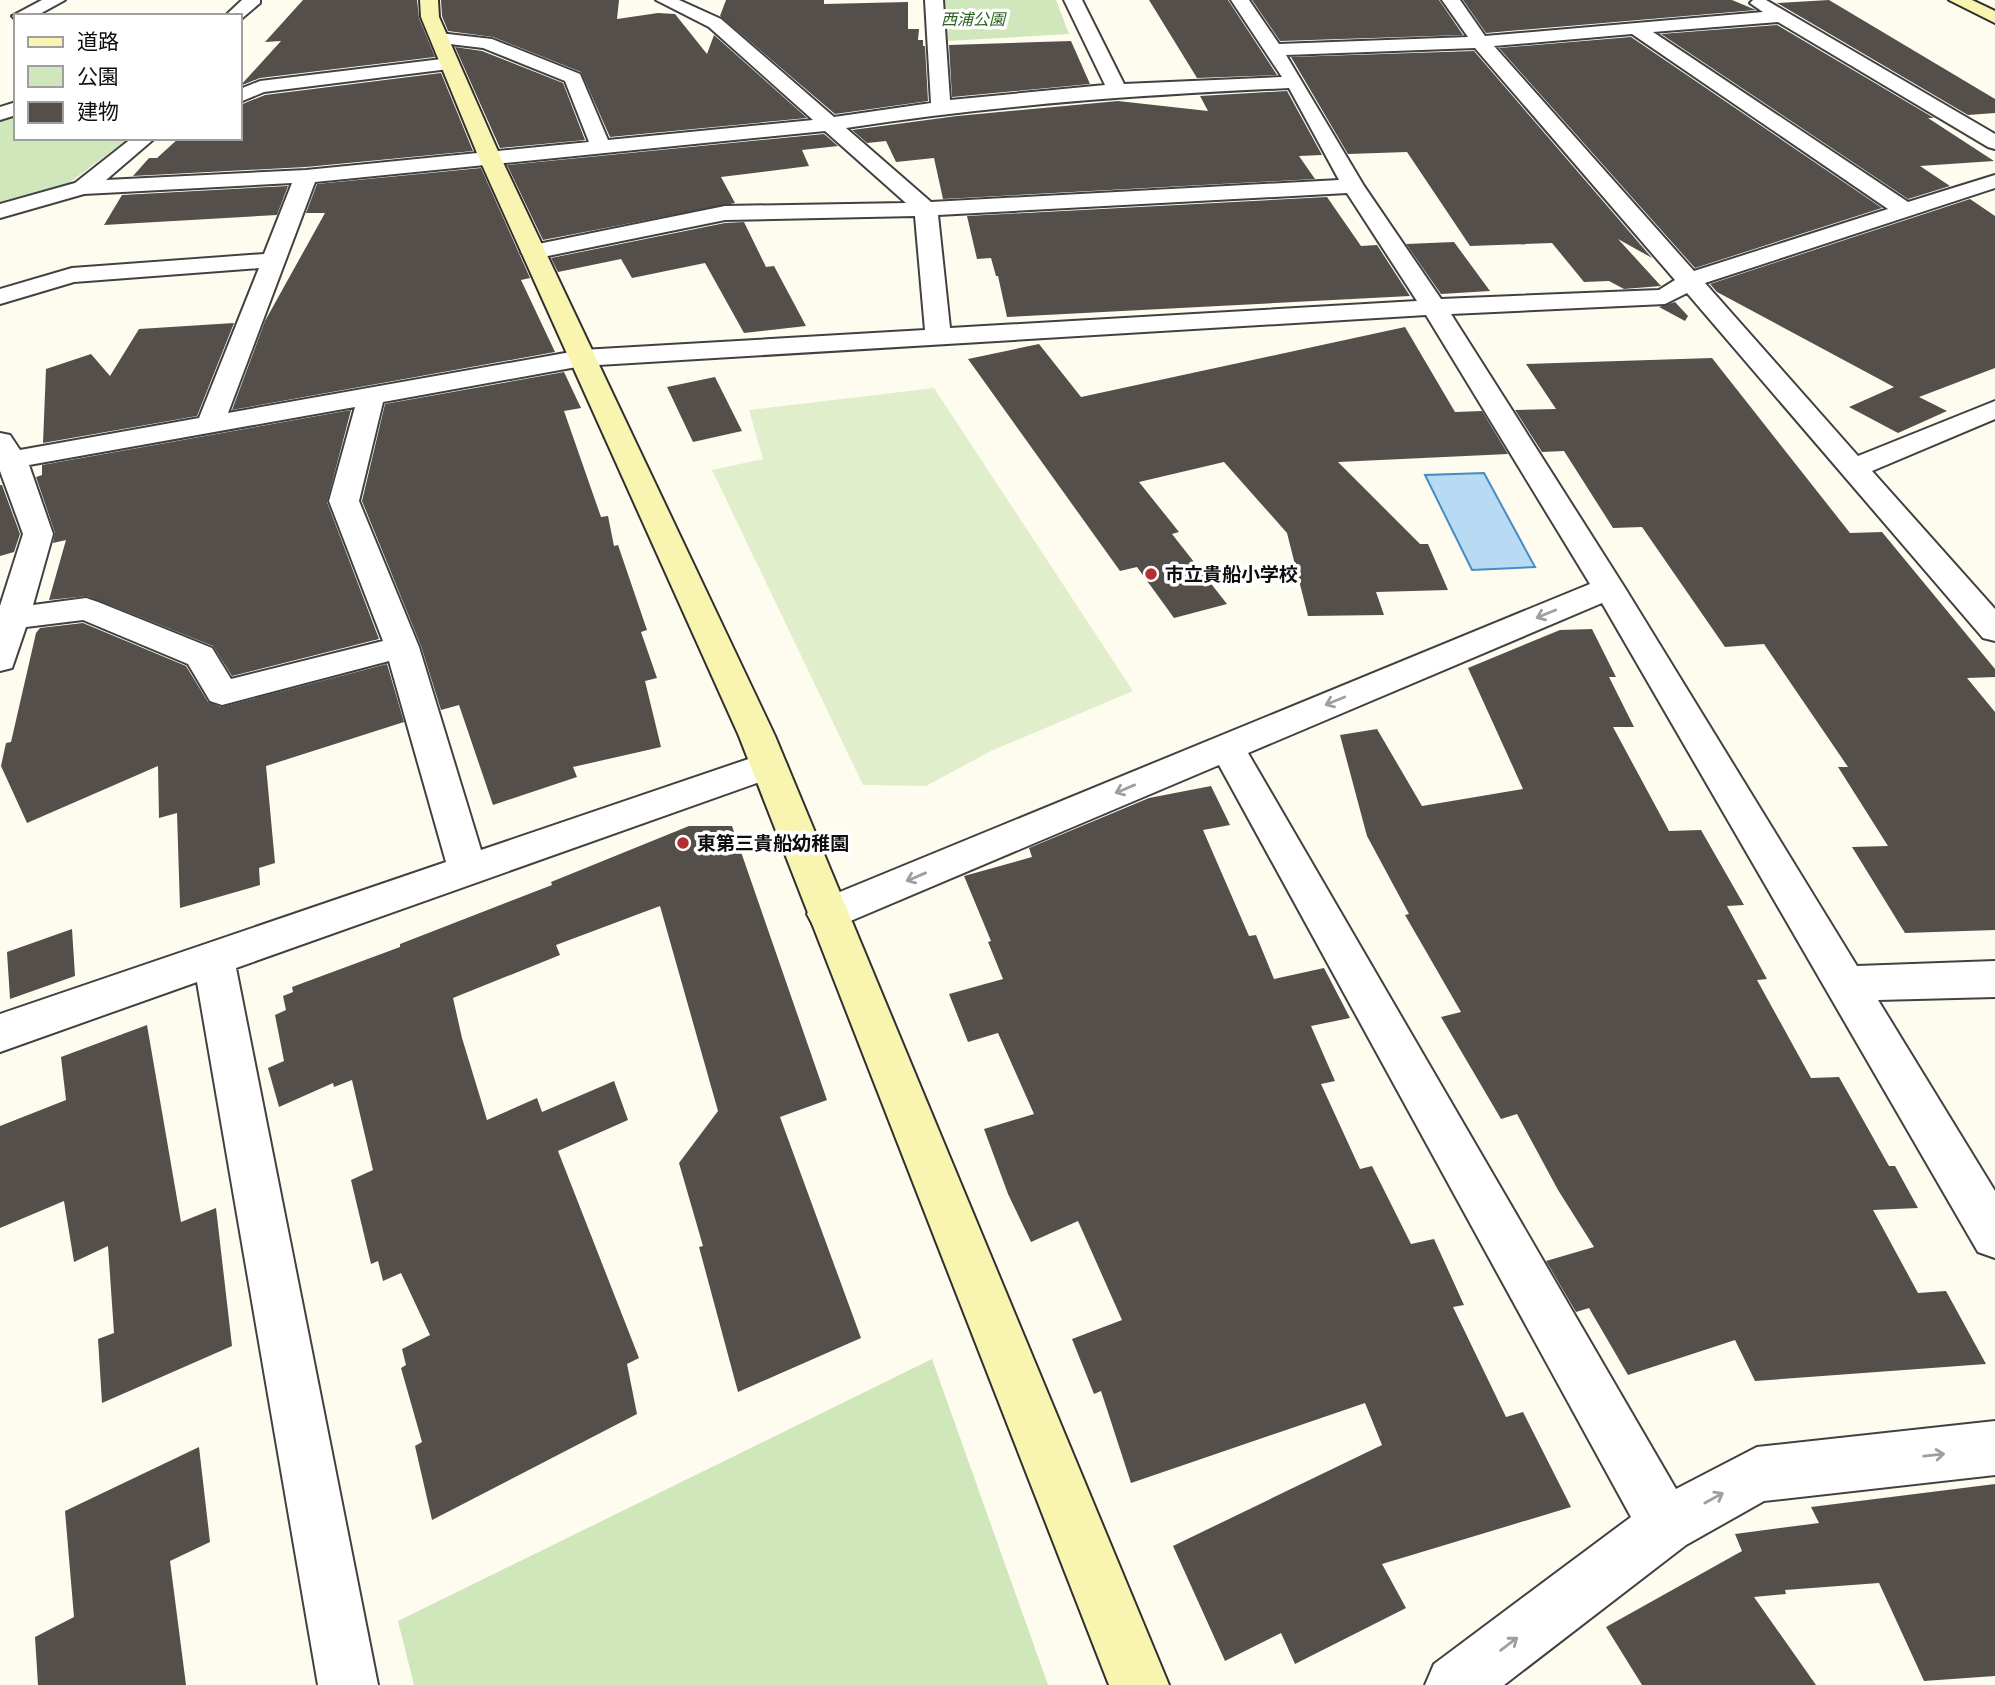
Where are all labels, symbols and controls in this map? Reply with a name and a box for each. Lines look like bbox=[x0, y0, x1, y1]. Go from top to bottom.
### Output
park label: 西浦公園 bbox=[941, 9, 1007, 29]
legend bbox=[14, 14, 242, 140]
text: 道路 bbox=[77, 27, 119, 55]
text: 公園 bbox=[77, 62, 119, 90]
text: 建物 bbox=[77, 97, 119, 125]
place label: 市立貴船小学校 bbox=[1165, 562, 1298, 586]
marker: 市立貴船小学校 bbox=[1143, 566, 1159, 582]
one-way arrow bbox=[1535, 609, 1557, 622]
one-way arrow bbox=[1325, 695, 1347, 708]
one-way arrow bbox=[1115, 783, 1137, 796]
place label: 東第三貴船幼稚園 bbox=[697, 831, 849, 855]
marker: 東第三貴船幼稚園 bbox=[675, 835, 691, 851]
one-way arrow bbox=[905, 871, 927, 884]
one-way arrow bbox=[1923, 1448, 1945, 1461]
one-way arrow bbox=[1703, 1491, 1724, 1504]
one-way arrow bbox=[1499, 1636, 1518, 1651]

